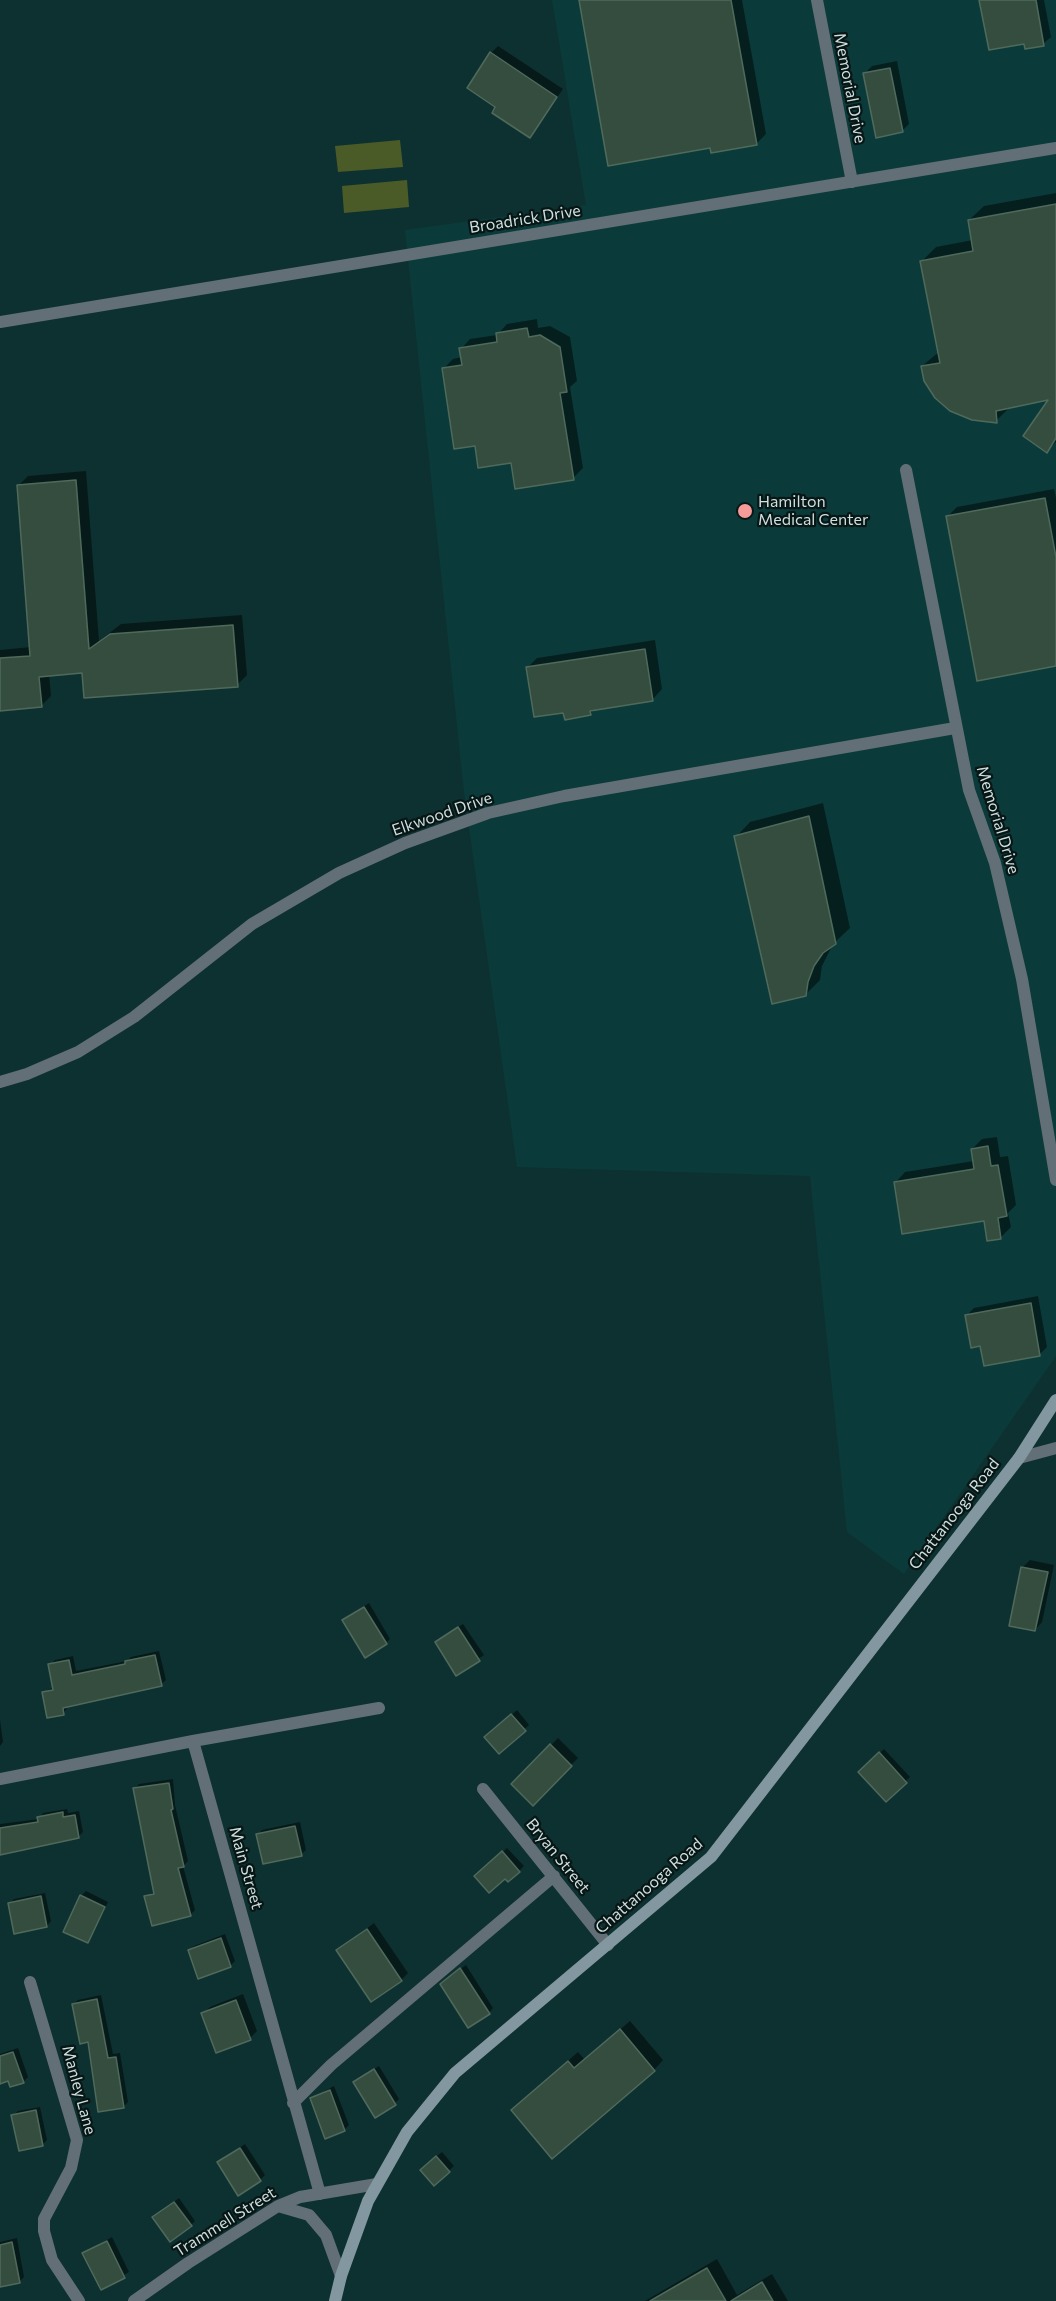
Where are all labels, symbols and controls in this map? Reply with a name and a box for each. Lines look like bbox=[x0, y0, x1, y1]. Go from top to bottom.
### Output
street label: Memorial Drive bbox=[830, 31, 870, 145]
street label: Broadrick Drive bbox=[468, 201, 582, 237]
place label: Hamilton Medical Center bbox=[758, 492, 868, 530]
marker: Hamilton Medical Center bbox=[736, 502, 754, 520]
street label: Memorial Drive bbox=[972, 764, 1024, 876]
street label: Elkwood Drive bbox=[389, 788, 495, 840]
street label: Chattanooga Road bbox=[905, 1455, 1003, 1573]
street label: Bryan Street bbox=[522, 1815, 594, 1897]
street label: Main Street bbox=[225, 1824, 267, 1912]
street label: Chattanooga Road bbox=[592, 1834, 706, 1938]
street label: Manley Lane bbox=[58, 2043, 100, 2137]
street label: Trammell Street bbox=[171, 2183, 279, 2261]

